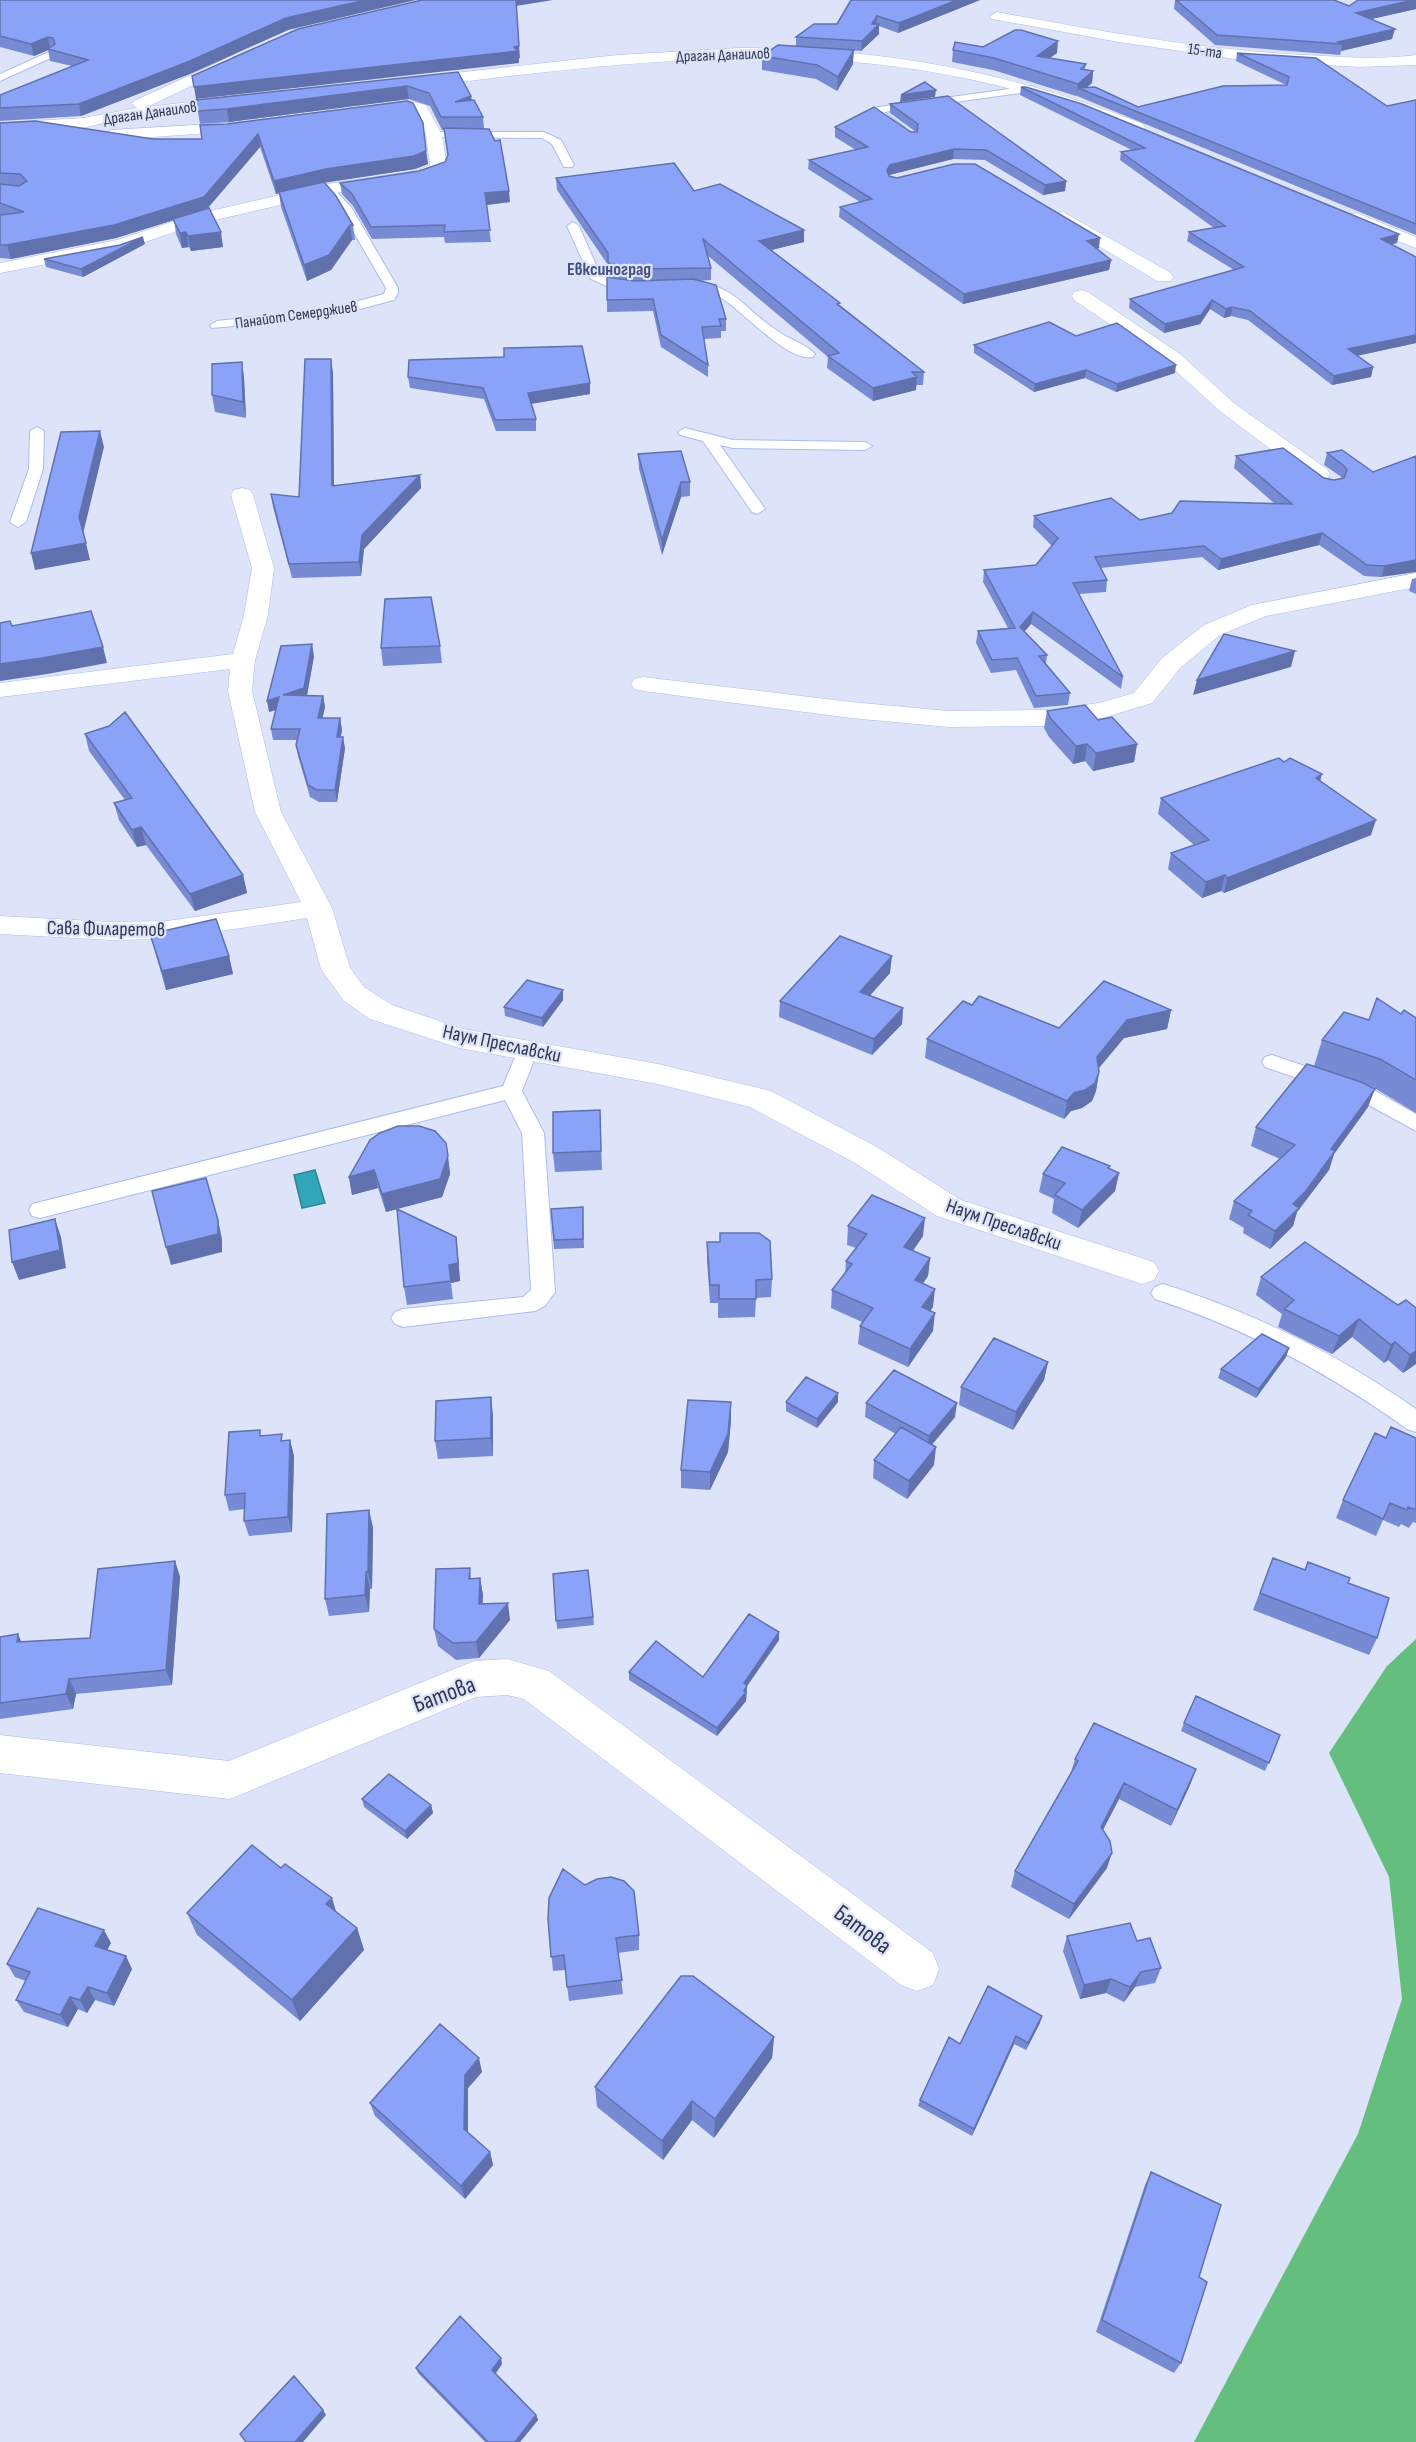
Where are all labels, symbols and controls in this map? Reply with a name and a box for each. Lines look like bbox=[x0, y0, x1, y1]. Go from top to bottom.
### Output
street label: 15-та bbox=[1186, 40, 1223, 63]
street label: Драган Данаилов bbox=[676, 44, 770, 67]
street label: Драган Данаилов bbox=[102, 98, 198, 129]
district label: Евксиноград bbox=[567, 259, 651, 280]
street label: Панайот Семерджиев bbox=[234, 298, 359, 333]
street label: Сава Филаретов bbox=[47, 916, 165, 942]
street label: Наум Преславски bbox=[440, 1020, 563, 1068]
street label: Наум Преславски bbox=[943, 1194, 1064, 1256]
street label: Батова bbox=[409, 1670, 479, 1719]
street label: Батова bbox=[828, 1898, 897, 1960]

